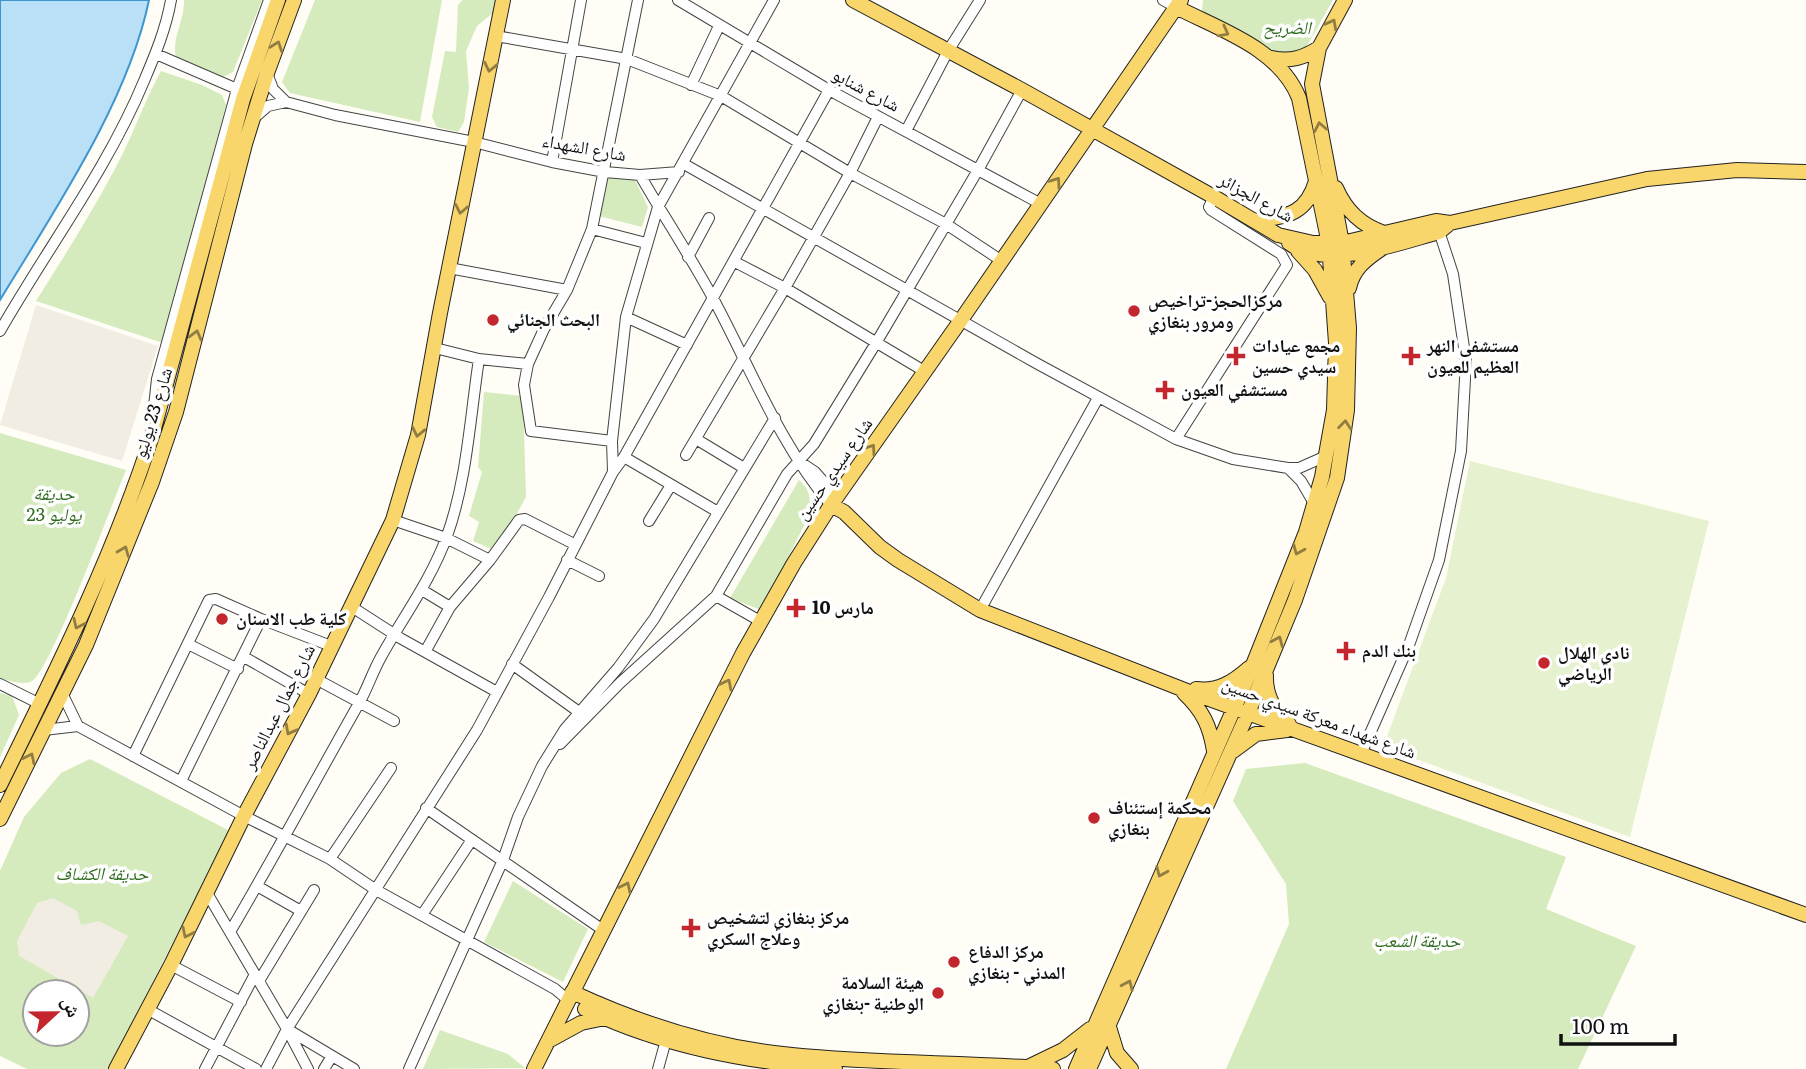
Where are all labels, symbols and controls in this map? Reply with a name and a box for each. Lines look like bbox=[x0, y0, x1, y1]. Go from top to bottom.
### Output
park label: الضريح bbox=[1263, 13, 1312, 40]
one-way arrow bbox=[1323, 19, 1337, 31]
one-way arrow bbox=[1217, 24, 1229, 37]
one-way arrow bbox=[269, 40, 283, 52]
street label: شارع شنابو bbox=[828, 60, 905, 118]
one-way arrow bbox=[483, 61, 498, 73]
one-way arrow bbox=[1313, 121, 1328, 133]
street label: شارع الشهداء bbox=[540, 126, 629, 167]
street label: شارع الجزائر bbox=[1214, 165, 1299, 228]
one-way arrow bbox=[1048, 177, 1060, 190]
one-way arrow bbox=[454, 203, 469, 215]
place label: مركزالحجز-تراخيص ومرور بنغازي bbox=[1148, 286, 1283, 336]
marker: مركزالحجز-تراخيص ومرور بنغازي bbox=[1126, 303, 1142, 319]
place label: البحث الجنائي bbox=[507, 305, 600, 334]
marker: البحث الجنائي bbox=[485, 312, 501, 328]
one-way arrow bbox=[188, 330, 202, 342]
place label: مجمع عيادات سيدي حسين bbox=[1252, 331, 1340, 381]
place label: مستشفى النهر العظيم للعيون bbox=[1426, 331, 1519, 379]
marker: مجمع عيادات سيدي حسين bbox=[1226, 346, 1246, 366]
marker: مستشفى النهر العظيم للعيون bbox=[1401, 346, 1421, 366]
street label: شارع 23 يوليو bbox=[125, 364, 178, 461]
place label: مستشفي العيون bbox=[1181, 375, 1288, 404]
marker: مستشفي العيون bbox=[1155, 380, 1175, 400]
street label: شارع سيدي حسين bbox=[787, 411, 880, 526]
one-way arrow bbox=[1338, 419, 1353, 431]
one-way arrow bbox=[412, 426, 427, 438]
one-way arrow bbox=[863, 444, 875, 457]
park label: حديقة 23 يوليو bbox=[26, 479, 83, 527]
one-way arrow bbox=[1292, 543, 1306, 556]
one-way arrow bbox=[116, 546, 130, 558]
place label: 10 مارس bbox=[812, 593, 874, 620]
marker: 10 مارس bbox=[786, 598, 806, 618]
place label: كلية طب الاسنان bbox=[236, 604, 347, 631]
marker: كلية طب الاسنان bbox=[214, 611, 230, 627]
one-way arrow bbox=[72, 617, 86, 629]
one-way arrow bbox=[1269, 636, 1283, 648]
place label: بنك الدم bbox=[1362, 636, 1416, 663]
place label: نادي الهلال الرياضي bbox=[1558, 638, 1630, 688]
street label: شارع جمال عبدالناصر bbox=[234, 639, 321, 775]
marker: بنك الدم bbox=[1336, 641, 1356, 661]
marker: نادي الهلال الرياضي bbox=[1536, 655, 1552, 671]
street label: شارع شهداء معركة سيدي حسين bbox=[1218, 669, 1420, 767]
one-way arrow bbox=[719, 679, 733, 691]
one-way arrow bbox=[285, 723, 298, 735]
one-way arrow bbox=[22, 753, 36, 765]
place label: محكمة إستئناف بنغازي bbox=[1108, 793, 1211, 843]
marker: محكمة إستئناف بنغازي bbox=[1086, 810, 1102, 826]
park label: حديقة الكشاف bbox=[56, 859, 149, 886]
one-way arrow bbox=[1155, 865, 1169, 877]
one-way arrow bbox=[617, 882, 631, 894]
place label: مركز بنغازي لتشخيص وعلاج السكري bbox=[707, 903, 849, 953]
marker: مركز بنغازي لتشخيص وعلاج السكري bbox=[681, 918, 701, 938]
one-way arrow bbox=[182, 926, 196, 938]
park label: حديقة الشعب bbox=[1374, 926, 1461, 953]
place label: مركز الدفاع المدني - بنغازي bbox=[968, 937, 1066, 987]
marker: مركز الدفاع المدني - بنغازي bbox=[946, 954, 962, 970]
place label: هيئة السلامة الوطنية -بنغازي bbox=[822, 968, 924, 1018]
north arrow bbox=[21, 978, 91, 1048]
one-way arrow bbox=[1120, 979, 1134, 992]
marker: هيئة السلامة الوطنية -بنغازي bbox=[930, 985, 946, 1001]
text: ش bbox=[56, 992, 89, 1021]
scale bar bbox=[1561, 1002, 1675, 1046]
text: 100 m bbox=[1572, 1009, 1629, 1040]

